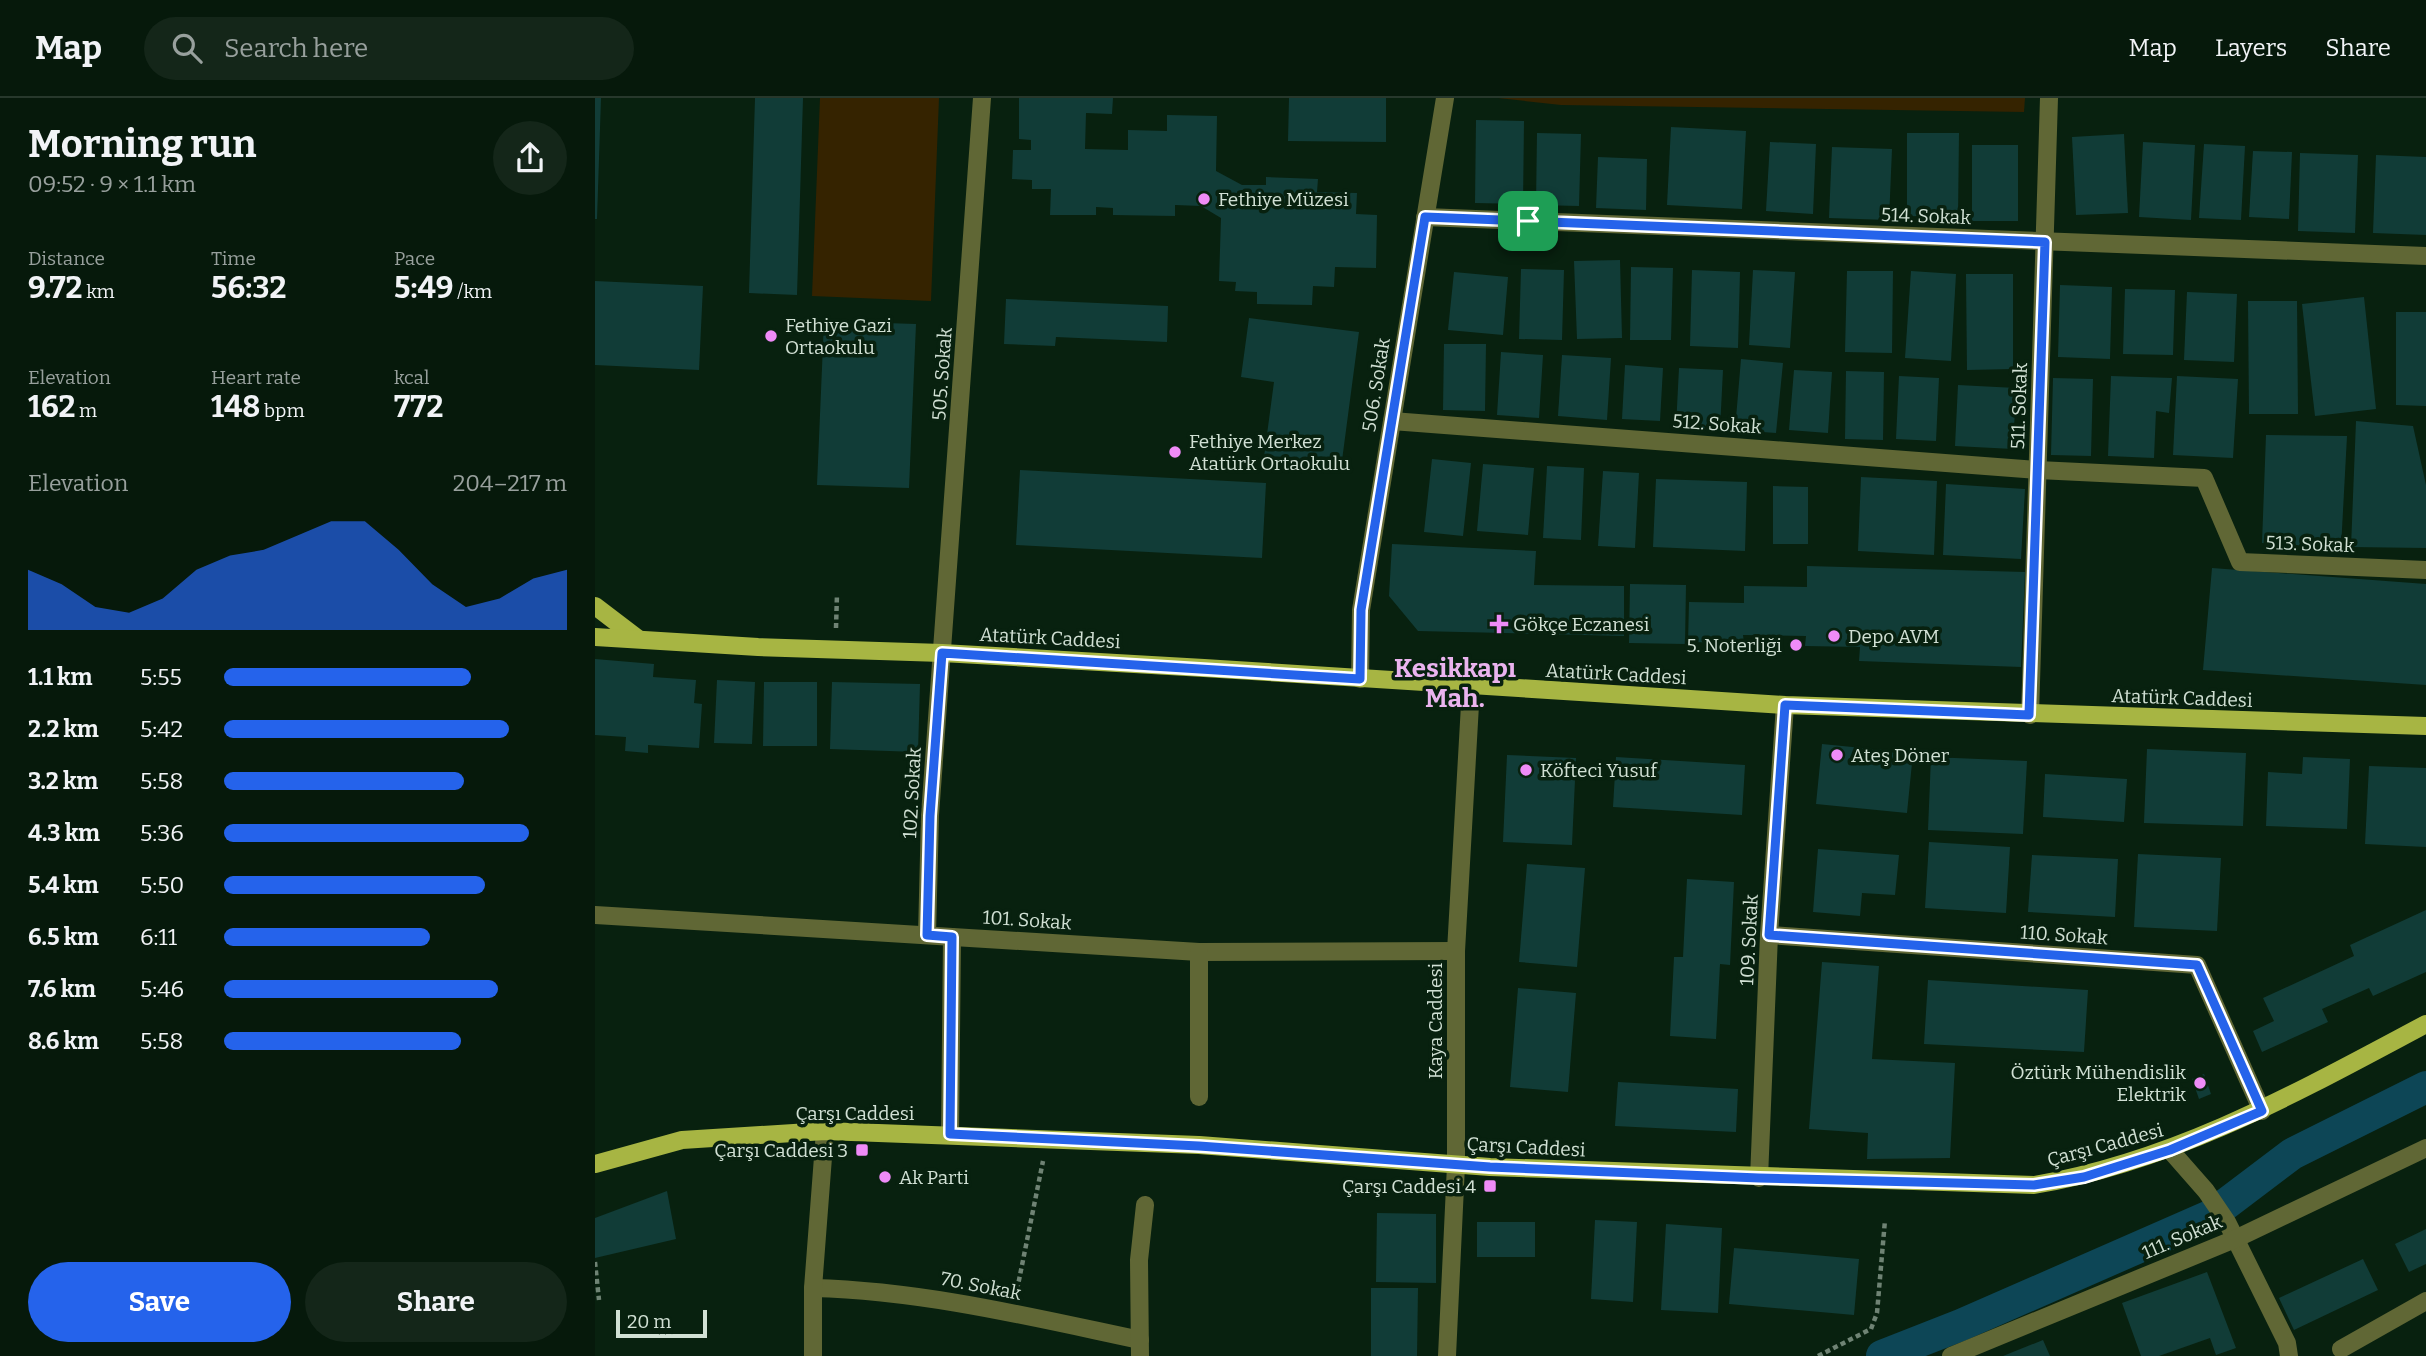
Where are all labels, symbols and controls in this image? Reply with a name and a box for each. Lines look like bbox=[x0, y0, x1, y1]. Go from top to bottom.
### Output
search box bbox=[144, 17, 634, 80]
text: Map bbox=[35, 28, 102, 68]
icon: search bbox=[168, 29, 206, 67]
text: Search here bbox=[224, 33, 368, 64]
text: Map bbox=[2129, 34, 2177, 62]
text: Layers bbox=[2215, 34, 2287, 62]
text: Share bbox=[2325, 34, 2391, 62]
text: Morning run bbox=[28, 121, 256, 167]
button: share bbox=[493, 121, 567, 195]
text: 09:52 · 9 × 1.1 km bbox=[28, 170, 196, 198]
place label: Fethiye Müzesi bbox=[1218, 188, 1349, 211]
marker: Fethiye Müzesi bbox=[1196, 191, 1212, 207]
pin bbox=[1498, 191, 1558, 251]
icon: arrive bbox=[1509, 202, 1547, 240]
street label: 514. Sokak bbox=[1881, 203, 1972, 229]
text: Distance bbox=[28, 247, 105, 270]
text: Time bbox=[211, 247, 256, 270]
text: Pace bbox=[394, 247, 435, 270]
text: 9.72 bbox=[28, 270, 82, 306]
text: 56:32 bbox=[211, 270, 286, 306]
text: 5:49 bbox=[394, 270, 453, 306]
text: km bbox=[82, 280, 115, 303]
text: /km bbox=[453, 280, 492, 303]
place label: Fethiye Gazi Ortaokulu bbox=[785, 314, 892, 359]
street label: 505. Sokak bbox=[927, 326, 957, 421]
marker: Fethiye Gazi Ortaokulu bbox=[763, 328, 779, 344]
street label: 506. Sokak bbox=[1357, 336, 1395, 434]
street label: 511. Sokak bbox=[2006, 362, 2032, 450]
text: Elevation bbox=[28, 366, 111, 389]
text: Heart rate bbox=[211, 366, 301, 389]
text: kcal bbox=[394, 366, 429, 389]
text: 162 bbox=[28, 389, 75, 425]
text: 148 bbox=[211, 389, 260, 425]
text: 772 bbox=[394, 389, 443, 425]
text: m bbox=[75, 399, 97, 422]
text: bpm bbox=[260, 399, 305, 422]
street label: 512. Sokak bbox=[1672, 409, 1763, 439]
place label: Fethiye Merkez Atatürk Ortaokulu bbox=[1189, 430, 1350, 475]
marker: Fethiye Merkez Atatürk Ortaokulu bbox=[1167, 444, 1183, 460]
text: Elevation bbox=[28, 469, 128, 497]
text: 204–217 m bbox=[453, 469, 567, 497]
street label: 513. Sokak bbox=[2265, 531, 2355, 557]
place label: Gökçe Eczanesi bbox=[1513, 613, 1650, 636]
marker: Gökçe Eczanesi bbox=[1491, 616, 1507, 632]
street label: Atatürk Caddesi bbox=[979, 623, 1121, 653]
place label: Depo AVM bbox=[1848, 625, 1939, 648]
marker: Depo AVM bbox=[1826, 628, 1842, 644]
place label: 5. Noterliği bbox=[1687, 634, 1782, 657]
marker: 5. Noterliği bbox=[1788, 637, 1804, 653]
district label: Kesikkapı Mah. bbox=[1394, 653, 1516, 714]
street label: Atatürk Caddesi bbox=[1545, 659, 1687, 689]
text: 1.1 km bbox=[28, 663, 92, 691]
text: 5:55 bbox=[140, 663, 182, 691]
street label: Atatürk Caddesi bbox=[2111, 684, 2253, 712]
text: 2.2 km bbox=[28, 715, 99, 743]
text: 5:42 bbox=[140, 715, 183, 743]
place label: Ateş Döner bbox=[1851, 744, 1950, 767]
street label: 102. Sokak bbox=[898, 746, 926, 839]
marker: Ateş Döner bbox=[1829, 747, 1845, 763]
place label: Köfteci Yusuf bbox=[1540, 759, 1658, 782]
marker: Köfteci Yusuf bbox=[1518, 762, 1534, 778]
text: 3.2 km bbox=[28, 767, 98, 795]
text: 5:58 bbox=[140, 767, 183, 795]
text: 4.3 km bbox=[28, 819, 100, 847]
text: 5:36 bbox=[140, 819, 184, 847]
text: 5.4 km bbox=[28, 871, 99, 899]
text: 5:50 bbox=[140, 871, 184, 899]
street label: 109. Sokak bbox=[1735, 894, 1763, 986]
street label: 101. Sokak bbox=[982, 905, 1072, 935]
street label: 110. Sokak bbox=[2019, 920, 2109, 950]
text: 6.5 km bbox=[28, 923, 99, 951]
text: 6:11 bbox=[140, 923, 177, 951]
street label: Kaya Caddesi bbox=[1424, 963, 1447, 1079]
text: 7.6 km bbox=[28, 975, 96, 1003]
text: 5:46 bbox=[140, 975, 184, 1003]
text: 8.6 km bbox=[28, 1027, 99, 1055]
text: 5:58 bbox=[140, 1027, 183, 1055]
place label: Öztürk Mühendislik Elektrik bbox=[2011, 1061, 2186, 1106]
marker: Öztürk Mühendislik Elektrik bbox=[2192, 1075, 2208, 1091]
street label: Çarşı Caddesi bbox=[795, 1102, 915, 1125]
street label: Çarşı Caddesi bbox=[2044, 1118, 2166, 1172]
street label: Çarşı Caddesi bbox=[1466, 1132, 1586, 1162]
place label: Çarşı Caddesi 3 bbox=[714, 1139, 848, 1162]
marker: Çarşı Caddesi 3 bbox=[854, 1142, 870, 1158]
place label: Ak Parti bbox=[899, 1166, 969, 1189]
marker: Ak Parti bbox=[877, 1169, 893, 1185]
place label: Çarşı Caddesi 4 bbox=[1342, 1175, 1476, 1198]
marker: Çarşı Caddesi 4 bbox=[1482, 1178, 1498, 1194]
street label: 111. Sokak bbox=[2139, 1210, 2226, 1264]
button: Save bbox=[28, 1262, 291, 1342]
button: Share bbox=[305, 1262, 567, 1342]
street label: 70. Sokak bbox=[939, 1267, 1023, 1305]
scale bar bbox=[616, 1307, 707, 1339]
text: 20 m bbox=[627, 1310, 671, 1333]

